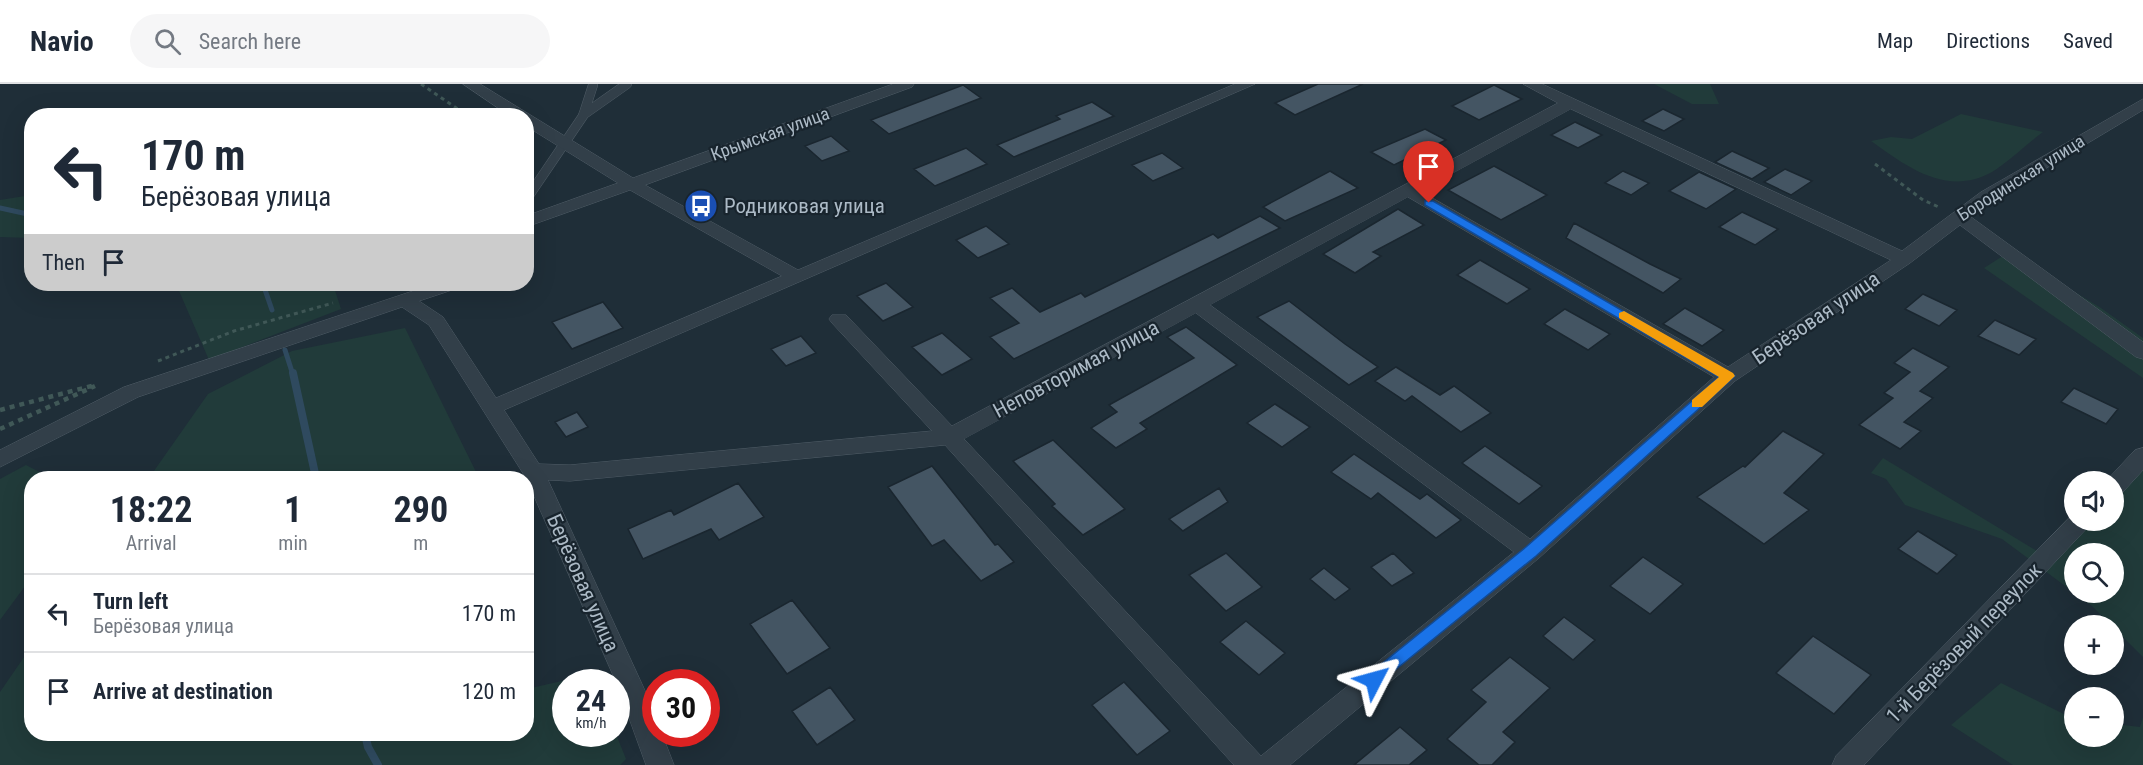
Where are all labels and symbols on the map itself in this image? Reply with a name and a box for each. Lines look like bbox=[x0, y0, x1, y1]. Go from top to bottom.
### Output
street label: Крымская улица bbox=[708, 102, 832, 165]
street label: Бородинская улица bbox=[1953, 130, 2088, 225]
pin bbox=[1403, 141, 1454, 203]
bus stop icon: Родниковая улица bbox=[683, 188, 719, 224]
place label: Родниковая улица bbox=[724, 194, 885, 218]
street label: Берёзовая улица bbox=[1748, 267, 1884, 369]
street label: Неповторимая улица bbox=[989, 315, 1163, 423]
street label: Берёзовая улица bbox=[542, 511, 624, 655]
street label: 1-й Берёзовый переулок bbox=[1881, 558, 2047, 728]
position arrow bbox=[1342, 648, 1406, 712]
speed limit sign: 30 bbox=[642, 669, 720, 747]

